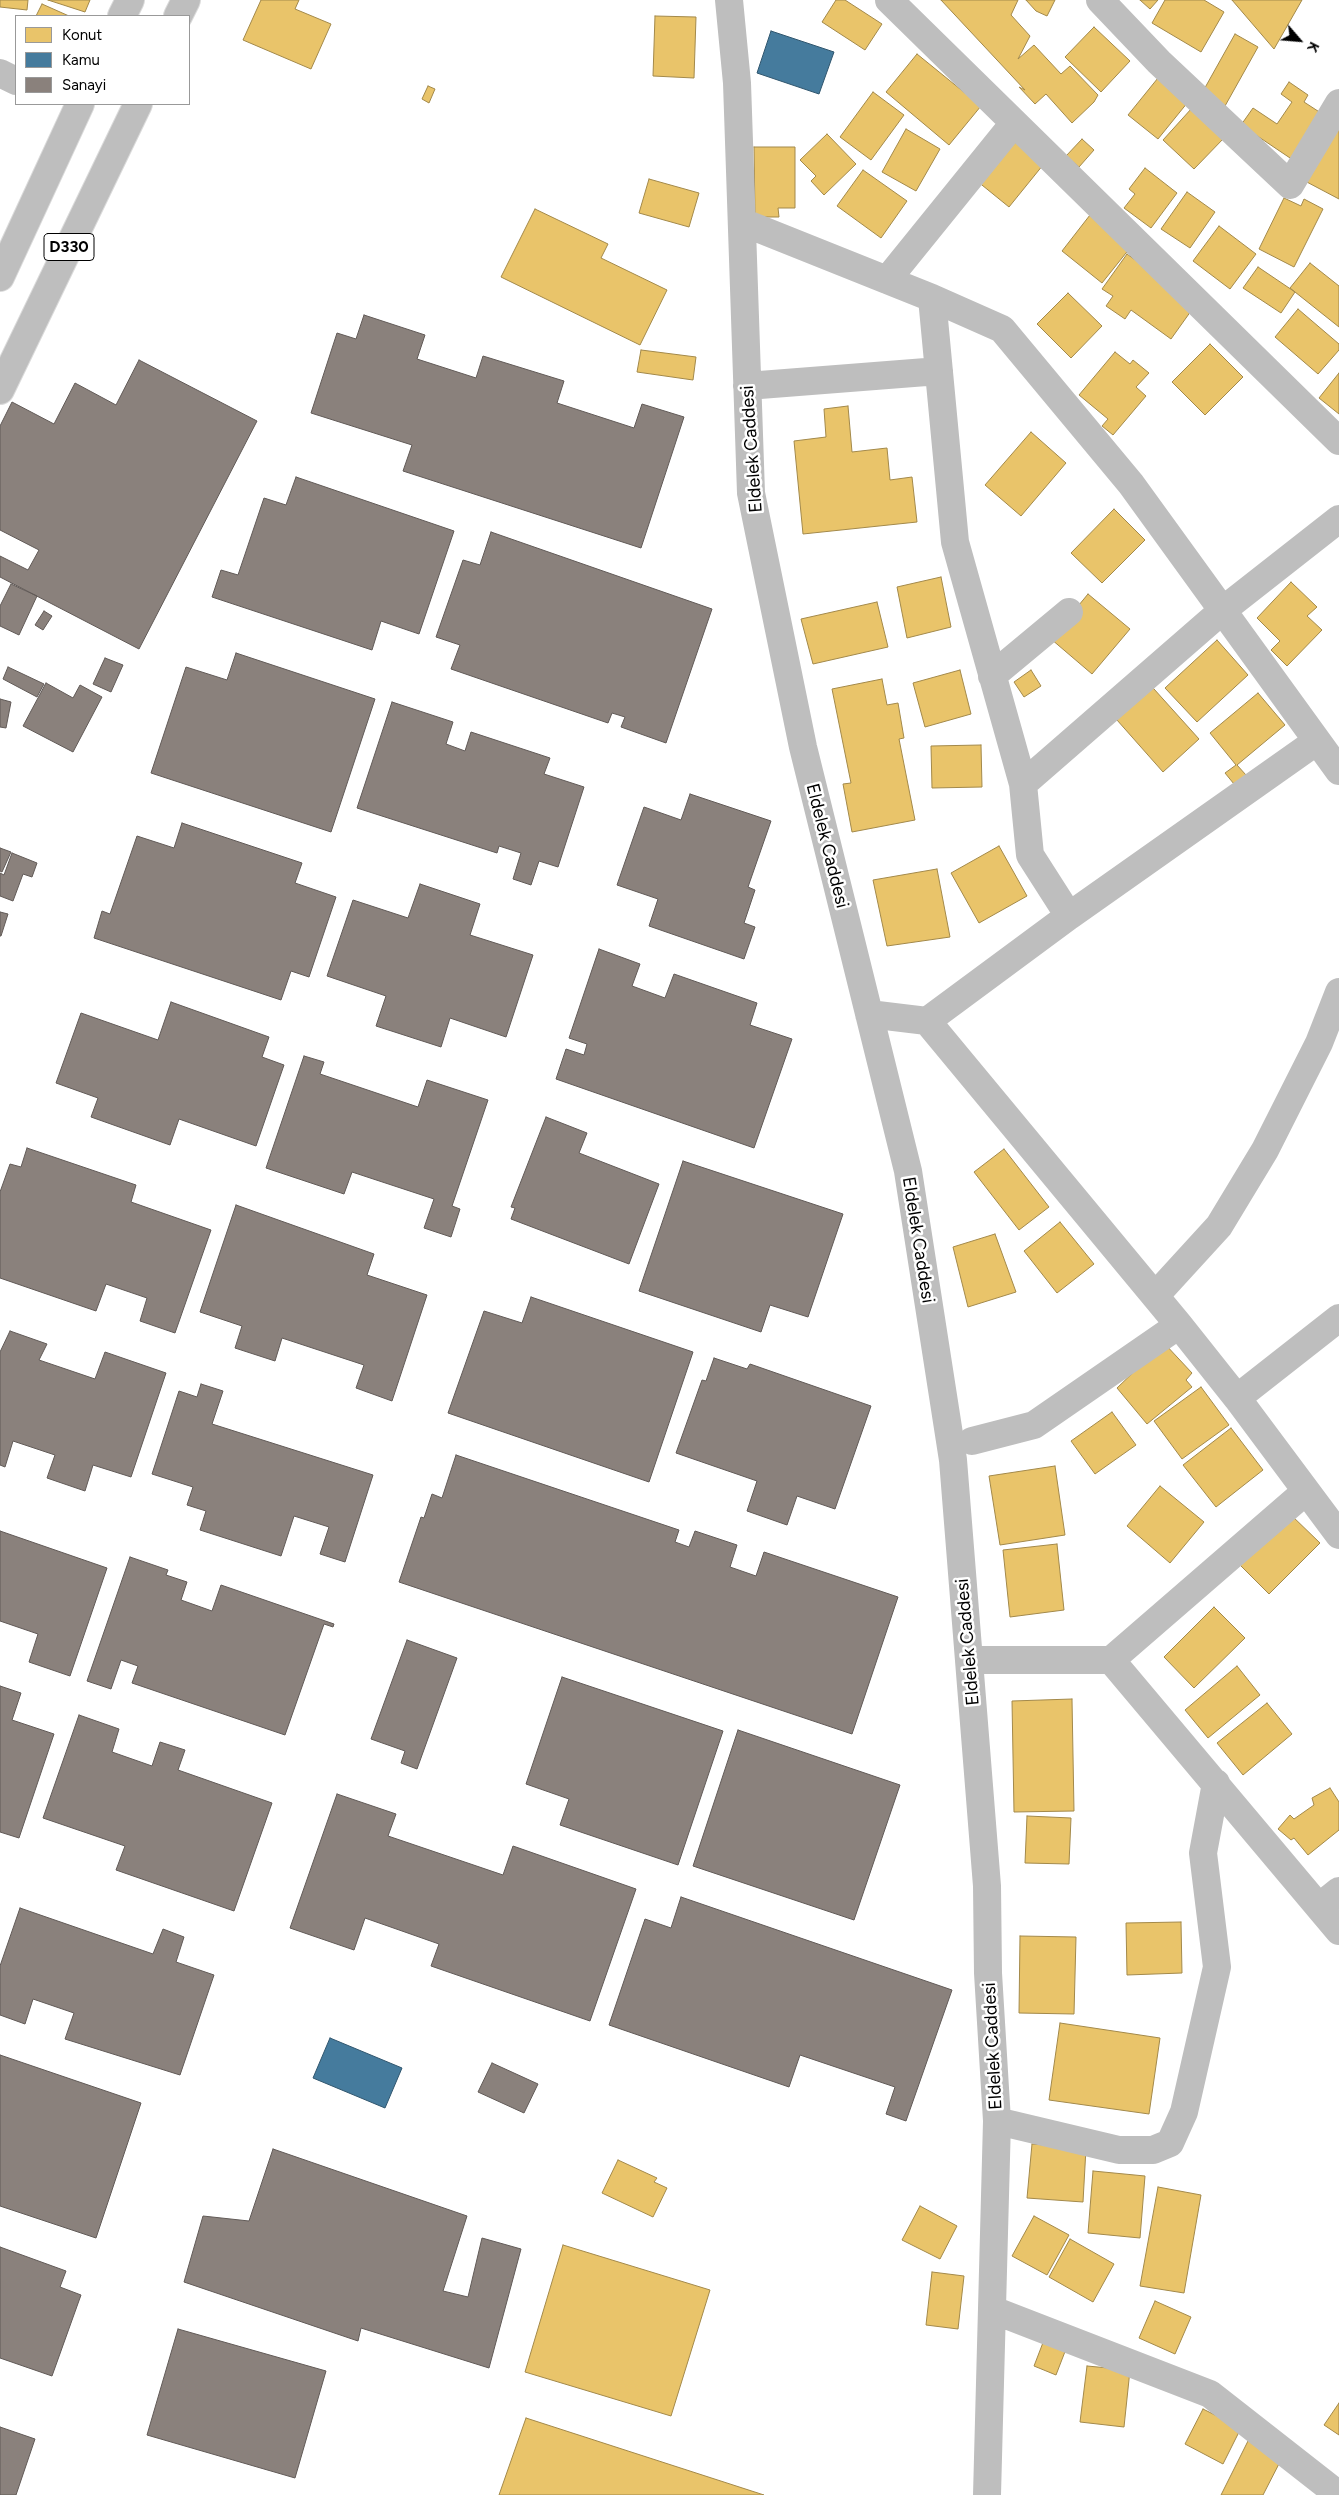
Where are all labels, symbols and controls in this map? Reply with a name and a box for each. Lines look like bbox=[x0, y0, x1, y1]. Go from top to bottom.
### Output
legend bbox=[15, 15, 190, 105]
north arrow bbox=[1274, 15, 1324, 65]
text: Konut bbox=[62, 26, 102, 44]
text: K bbox=[1303, 39, 1323, 55]
text: Kamu bbox=[62, 51, 100, 69]
text: Sanayi bbox=[62, 76, 106, 94]
road number: D330 bbox=[44, 233, 94, 260]
street label: Eldelek Caddesi bbox=[737, 385, 767, 513]
street label: Eldelek Caddesi bbox=[801, 781, 853, 911]
street label: Eldelek Caddesi bbox=[897, 1175, 939, 1305]
street label: Eldelek Caddesi bbox=[952, 1578, 984, 1706]
street label: Eldelek Caddesi bbox=[979, 1982, 1007, 2110]

